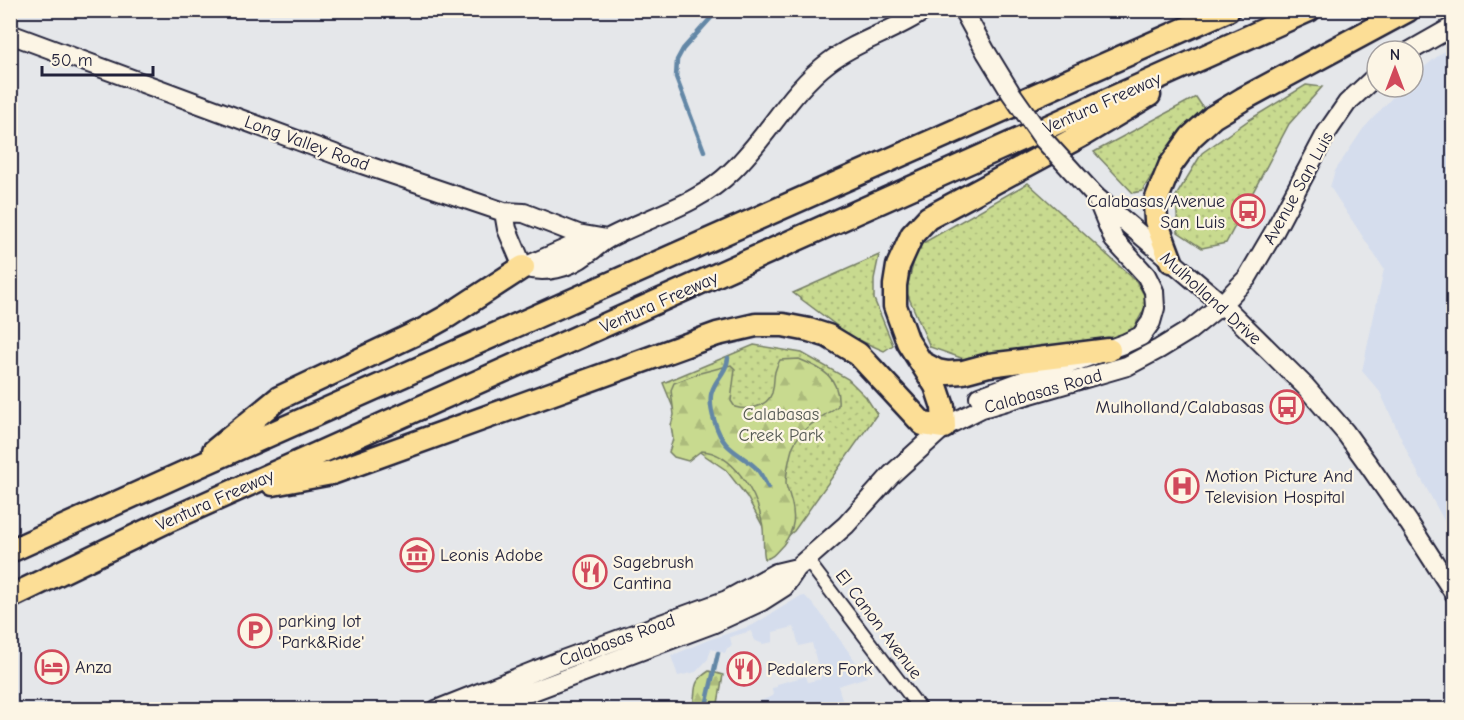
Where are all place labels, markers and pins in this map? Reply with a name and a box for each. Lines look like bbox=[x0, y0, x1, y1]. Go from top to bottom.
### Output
place label: Calabasas/Avenue San Luis bbox=[1087, 191, 1225, 233]
bus stop icon: Calabasas/Avenue San Luis bbox=[1230, 193, 1266, 229]
bus stop icon: Mulholland/Calabasas bbox=[1269, 389, 1305, 425]
place label: Mulholland/Calabasas bbox=[1095, 397, 1264, 418]
place label: Motion Picture And Television Hospital bbox=[1205, 466, 1353, 508]
hospital icon: Motion Picture And Television Hospital bbox=[1164, 468, 1200, 504]
museum icon: Leonis Adobe bbox=[399, 537, 435, 573]
place label: Leonis Adobe bbox=[440, 545, 543, 566]
place label: Sagebrush Cantina bbox=[613, 552, 694, 594]
restaurant icon: Sagebrush Cantina bbox=[572, 554, 608, 590]
place label: parking lot 'Park&Ride' bbox=[278, 611, 365, 653]
parking icon: parking lot 'Park&Ride' bbox=[237, 613, 273, 649]
hotel icon: Anza bbox=[34, 649, 70, 685]
restaurant icon: Pedalers Fork bbox=[726, 651, 762, 687]
place label: Anza bbox=[75, 657, 112, 678]
place label: Pedalers Fork bbox=[767, 659, 873, 680]

